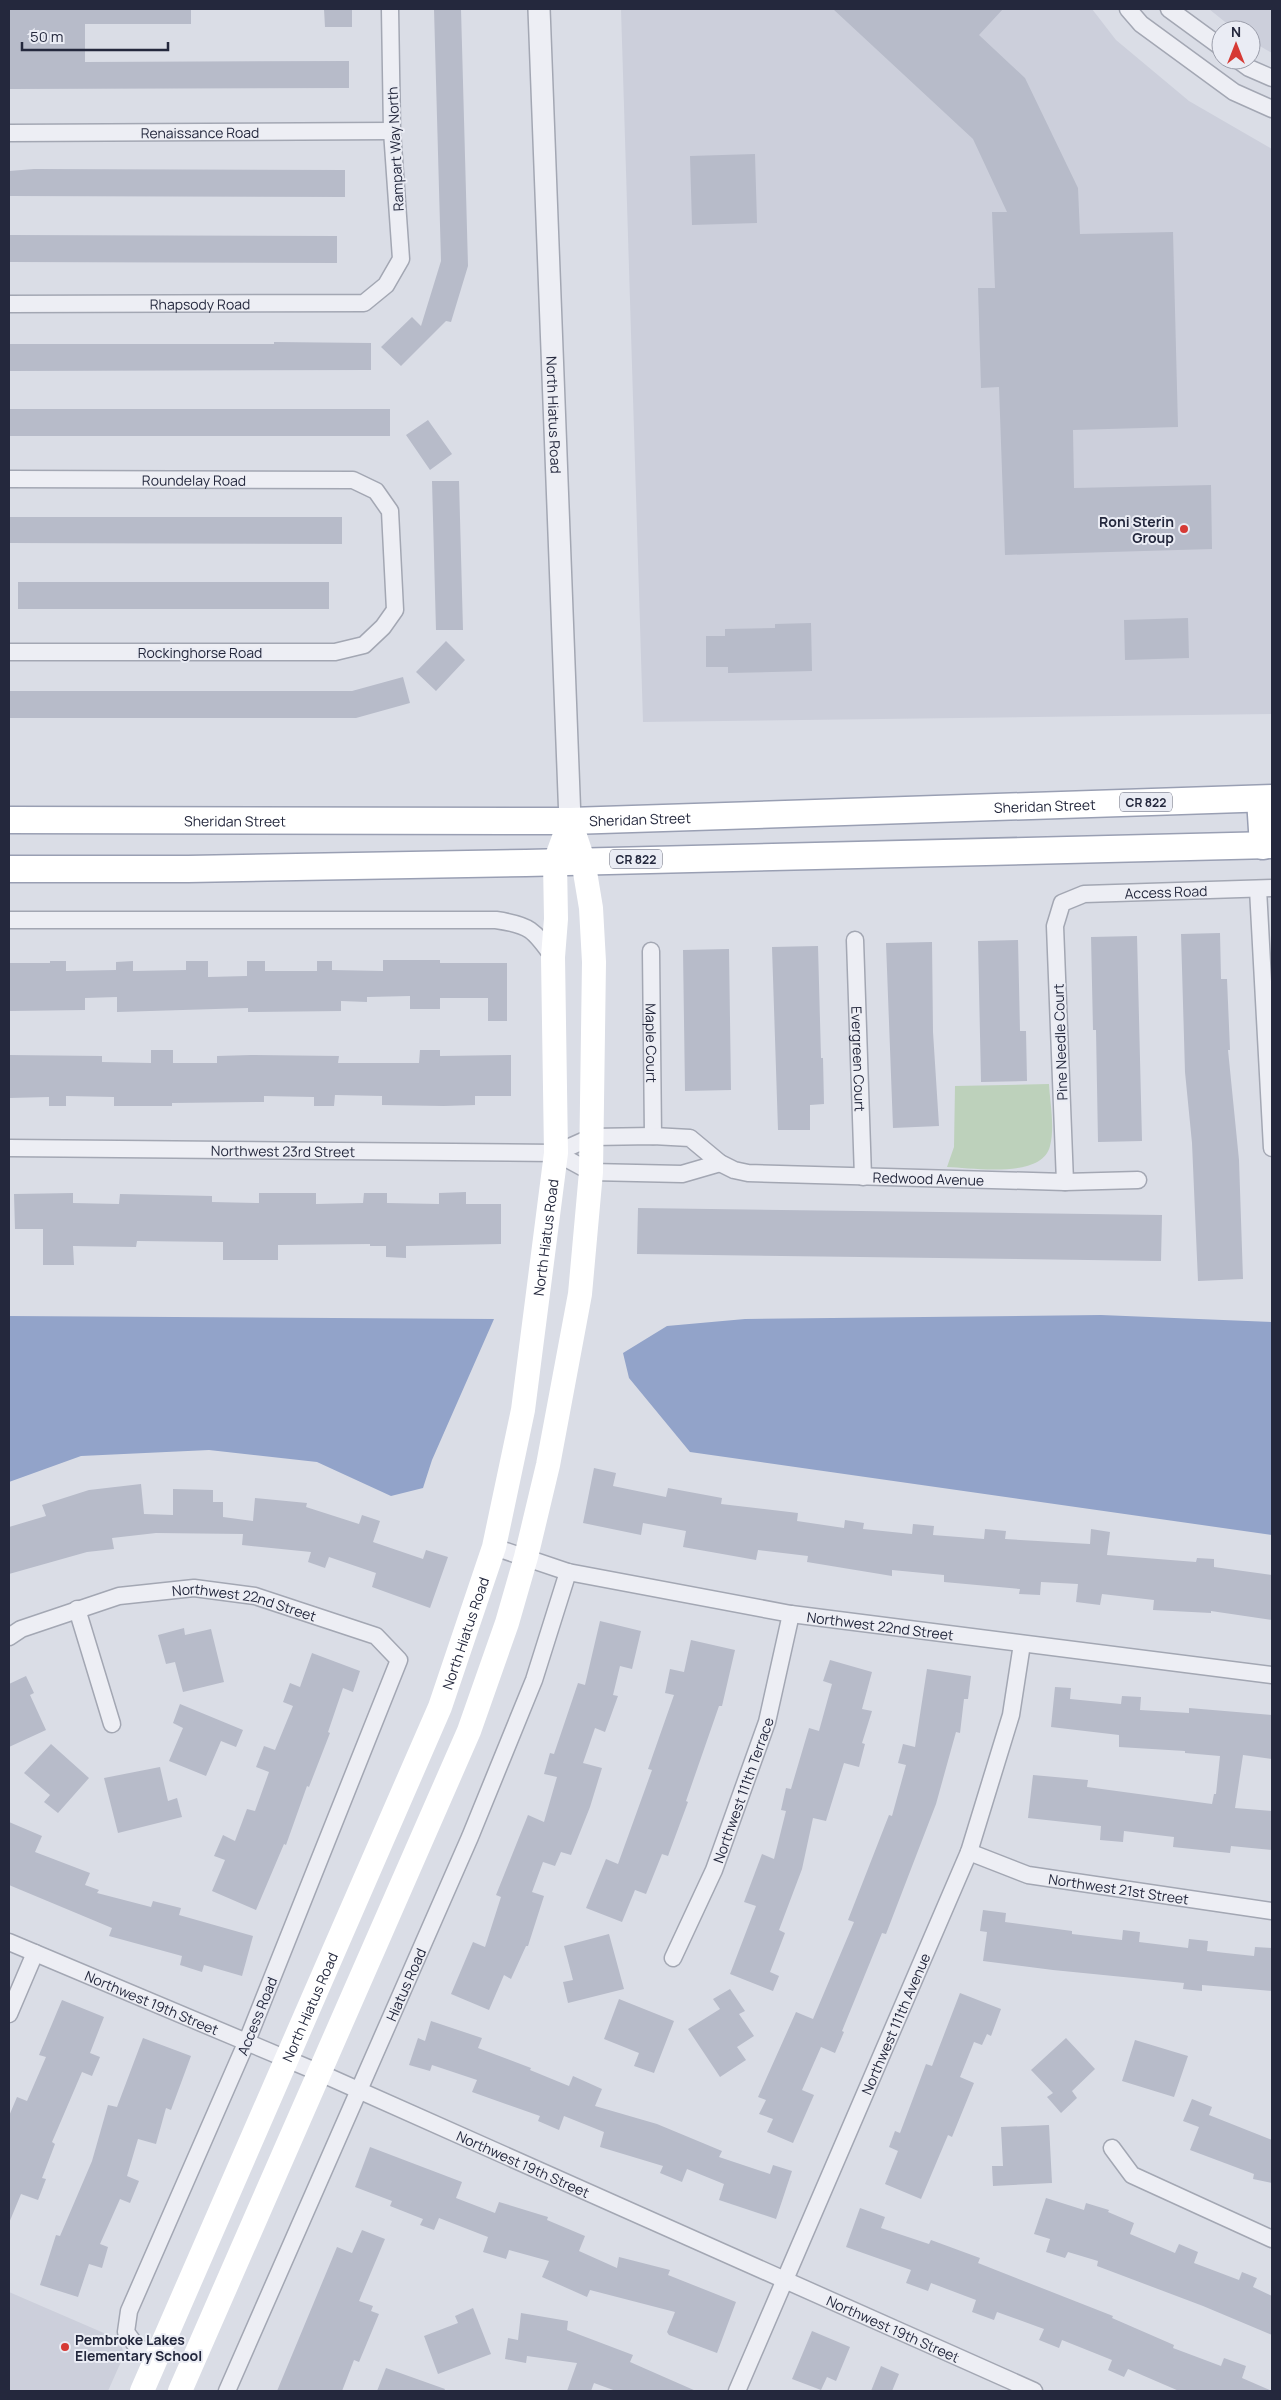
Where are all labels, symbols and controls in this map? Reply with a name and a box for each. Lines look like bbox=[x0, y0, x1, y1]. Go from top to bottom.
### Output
scale bar bbox=[22, 20, 169, 52]
north arrow bbox=[1211, 20, 1261, 70]
text: N bbox=[1231, 22, 1241, 41]
text: 50 m bbox=[30, 26, 64, 47]
street label: Rampart Way North bbox=[382, 86, 408, 212]
street label: Renaissance Road bbox=[141, 122, 259, 142]
street label: Rhapsody Road bbox=[150, 294, 250, 313]
street label: North Hiatus Road bbox=[543, 356, 566, 474]
street label: Roundelay Road bbox=[142, 470, 246, 489]
place label: Roni Sterin Group bbox=[1099, 512, 1174, 547]
marker: Roni Sterin Group bbox=[1178, 523, 1190, 535]
street label: Rockinghorse Road bbox=[138, 643, 262, 662]
road number: CR 822 bbox=[1120, 792, 1172, 812]
street label: Sheridan Street bbox=[994, 794, 1096, 817]
street label: Sheridan Street bbox=[589, 808, 692, 830]
street label: Sheridan Street bbox=[184, 811, 286, 830]
road number: CR 822 bbox=[610, 850, 662, 869]
street label: Access Road bbox=[1124, 881, 1208, 902]
street label: Pine Needle Court bbox=[1048, 983, 1072, 1101]
street label: Maple Court bbox=[642, 1003, 662, 1083]
street label: Evergreen Court bbox=[848, 1006, 870, 1112]
street label: Northwest 23rd Street bbox=[211, 1140, 356, 1161]
street label: Redwood Avenue bbox=[872, 1167, 984, 1189]
street label: North Hiatus Road bbox=[528, 1178, 562, 1297]
street label: North Hiatus Road bbox=[437, 1574, 493, 1692]
street label: Northwest 22nd Street bbox=[171, 1578, 319, 1625]
street label: Northwest 22nd Street bbox=[806, 1607, 955, 1644]
street label: Northwest 111th Terrace bbox=[708, 1716, 777, 1865]
street label: Northwest 21st Street bbox=[1047, 1869, 1191, 1908]
street label: Hiatus Road bbox=[381, 1945, 430, 2024]
street label: North Hiatus Road bbox=[277, 1949, 342, 2065]
street label: Northwest 111th Avenue bbox=[856, 1950, 934, 2097]
street label: Northwest 19th Street bbox=[82, 1966, 222, 2039]
street label: Access Road bbox=[233, 1974, 281, 2058]
street label: Northwest 19th Street bbox=[454, 2126, 593, 2202]
street label: Northwest 19th Street bbox=[824, 2290, 963, 2366]
place label: Pembroke Lakes Elementary School bbox=[75, 2330, 202, 2365]
marker: Pembroke Lakes Elementary School bbox=[59, 2341, 71, 2353]

